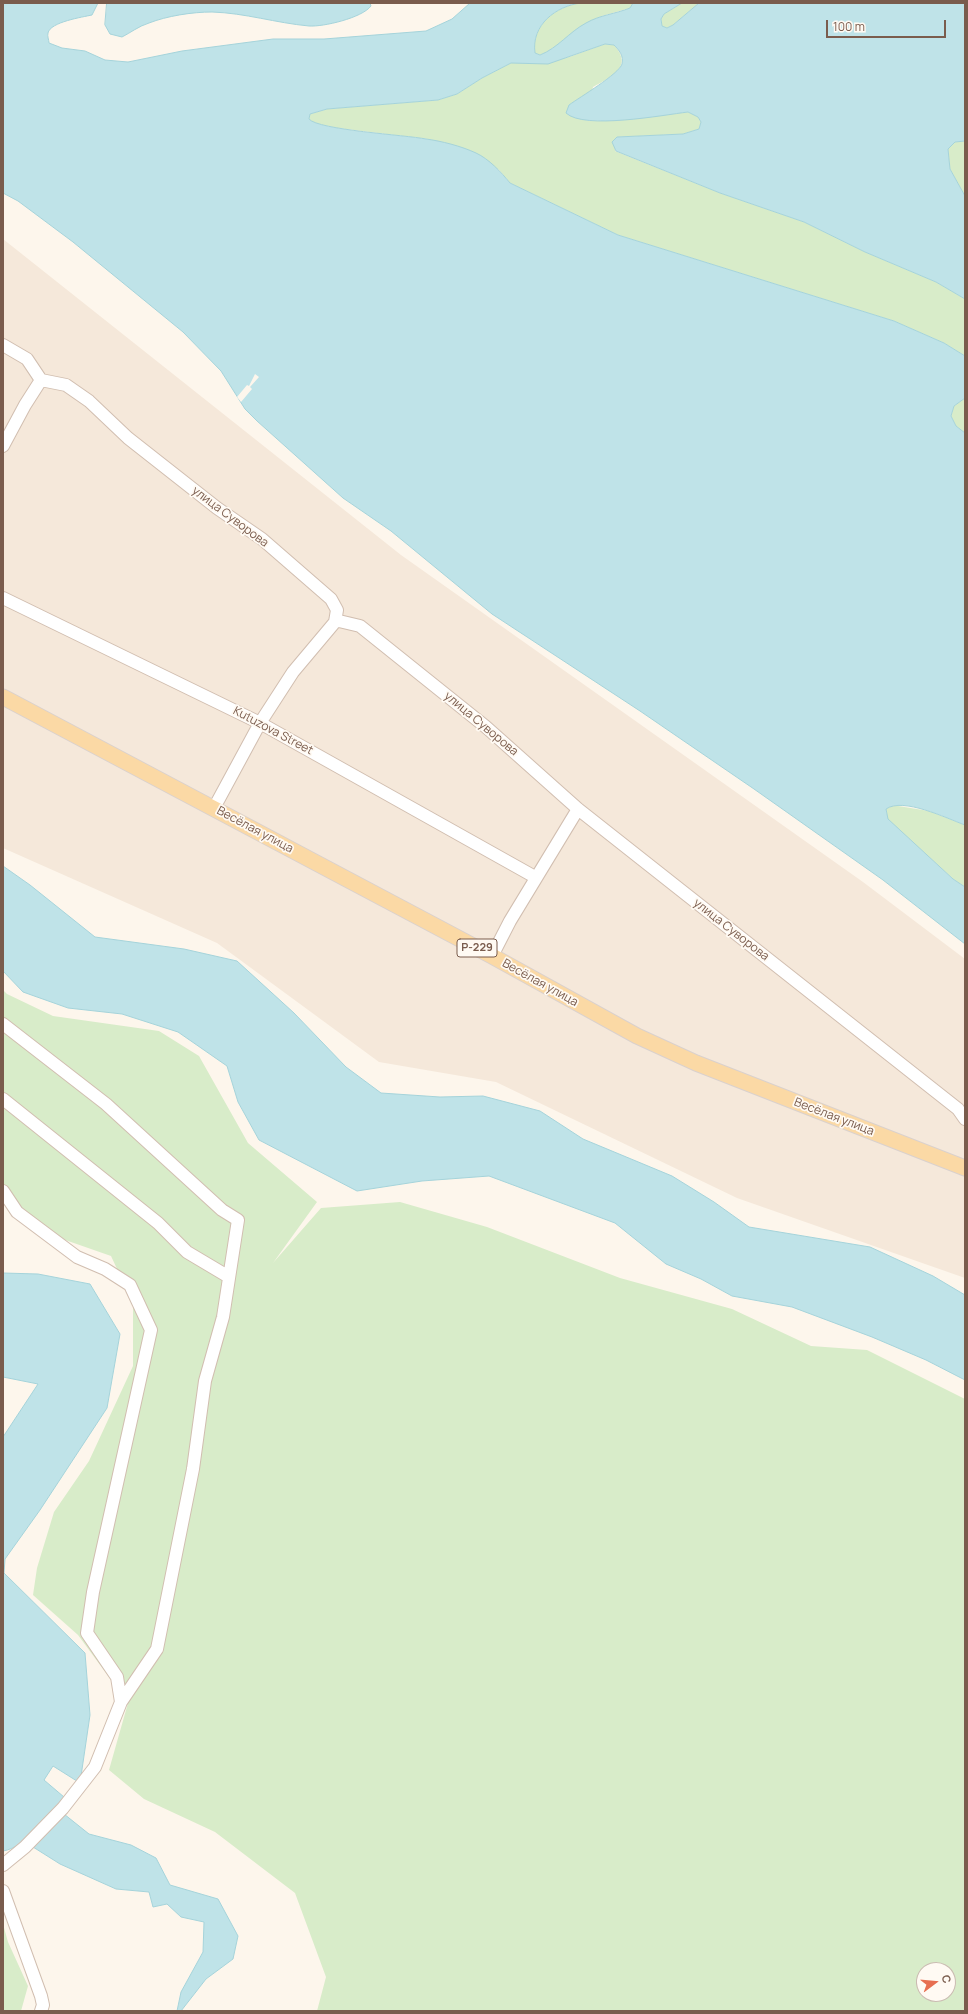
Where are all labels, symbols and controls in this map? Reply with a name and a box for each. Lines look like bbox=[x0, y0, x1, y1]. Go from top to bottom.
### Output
scale bar bbox=[828, 12, 948, 38]
text: 100 m bbox=[833, 18, 865, 35]
street label: улица Суворова bbox=[189, 484, 271, 550]
street label: улица Суворова bbox=[441, 689, 521, 759]
street label: Kutuzova Street bbox=[231, 704, 315, 758]
street label: Весёлая улица bbox=[214, 804, 296, 856]
street label: улица Суворова bbox=[690, 896, 772, 964]
road number: Р-229 bbox=[457, 939, 497, 957]
street label: Весёлая улица bbox=[500, 956, 580, 1010]
street label: Весёлая улица bbox=[792, 1095, 876, 1139]
north arrow bbox=[916, 1962, 956, 2002]
text: С bbox=[939, 1973, 955, 1985]

